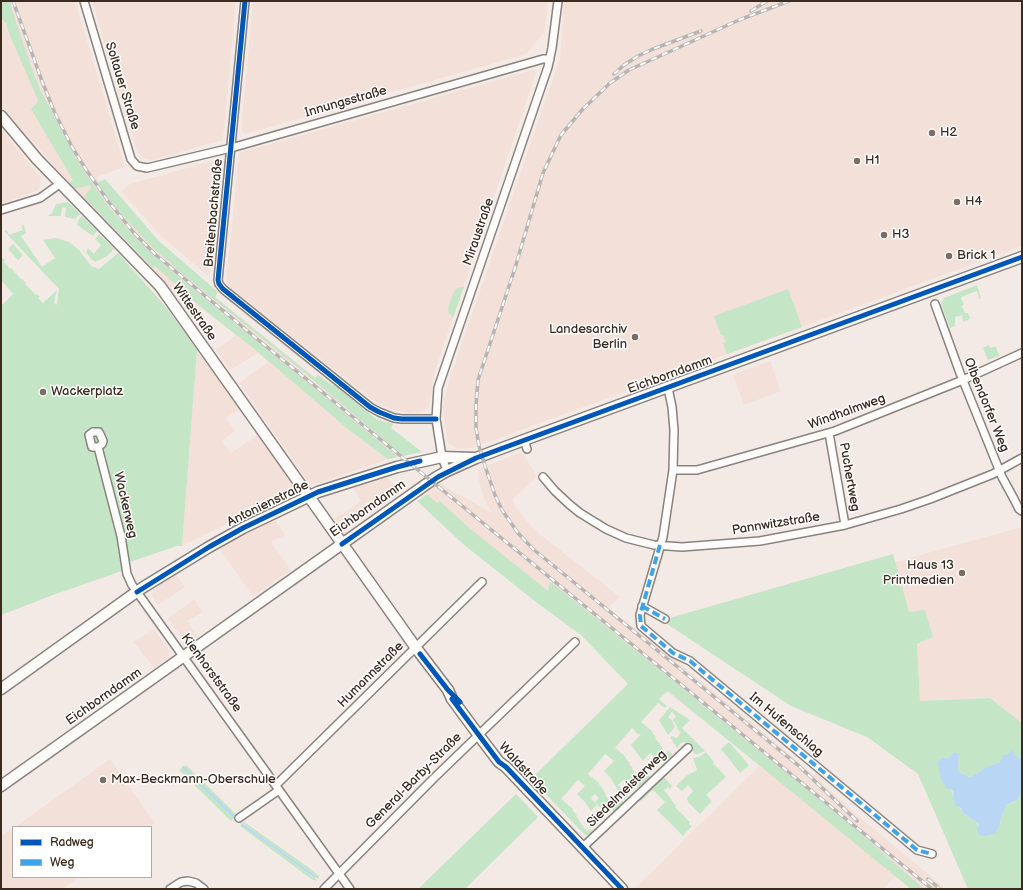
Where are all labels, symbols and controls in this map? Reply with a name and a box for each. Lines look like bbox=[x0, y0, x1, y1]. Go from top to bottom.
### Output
street label: Soltauer Straße bbox=[101, 40, 143, 132]
street label: Innungsstraße bbox=[303, 83, 389, 121]
place label: H2 bbox=[940, 125, 957, 141]
marker: H2 bbox=[927, 128, 937, 138]
place label: H1 bbox=[865, 153, 880, 169]
marker: H1 bbox=[852, 156, 862, 166]
street label: Breitenbachstraße bbox=[201, 158, 227, 268]
place label: H4 bbox=[965, 194, 982, 210]
street label: Miraustraße bbox=[460, 196, 498, 268]
marker: H4 bbox=[952, 197, 962, 207]
place label: H3 bbox=[892, 227, 909, 243]
marker: H3 bbox=[879, 230, 889, 240]
place label: Brick 1 bbox=[957, 248, 995, 264]
marker: Brick 1 bbox=[944, 251, 954, 261]
street label: Wittestraße bbox=[168, 280, 220, 344]
place label: Landesarchiv Berlin bbox=[549, 322, 627, 353]
marker: Landesarchiv Berlin bbox=[630, 332, 640, 342]
street label: Eichborndamm bbox=[626, 352, 714, 398]
street label: Olbendorfer Weg bbox=[960, 356, 1012, 454]
place label: Wackerplatz bbox=[51, 384, 123, 400]
marker: Wackerplatz bbox=[38, 387, 48, 397]
street label: Windhalmweg bbox=[806, 391, 888, 433]
street label: Puchertweg bbox=[835, 441, 863, 513]
street label: Wackerweg bbox=[110, 470, 140, 540]
street label: Eichborndamm bbox=[327, 477, 409, 541]
street label: Antonienstraße bbox=[225, 478, 311, 530]
street label: Pannwitzstraße bbox=[731, 509, 821, 539]
place label: Haus 13 Printmedien bbox=[883, 558, 954, 589]
marker: Haus 13 Printmedien bbox=[957, 568, 967, 578]
street label: Kienhorststraße bbox=[177, 631, 245, 715]
street label: Humannstraße bbox=[335, 639, 407, 711]
street label: Eichborndamm bbox=[63, 665, 145, 729]
street label: Im Hufenschlag bbox=[746, 690, 826, 760]
street label: General-Barby-Straße bbox=[363, 730, 465, 832]
street label: Waldstraße bbox=[495, 740, 551, 798]
street label: Siedelmeisterweg bbox=[584, 747, 670, 831]
place label: Max-Beckmann-Oberschule bbox=[111, 772, 276, 788]
marker: Max-Beckmann-Oberschule bbox=[98, 775, 108, 785]
legend bbox=[12, 826, 152, 878]
text: Radweg bbox=[50, 835, 94, 850]
text: Weg bbox=[50, 855, 74, 870]

